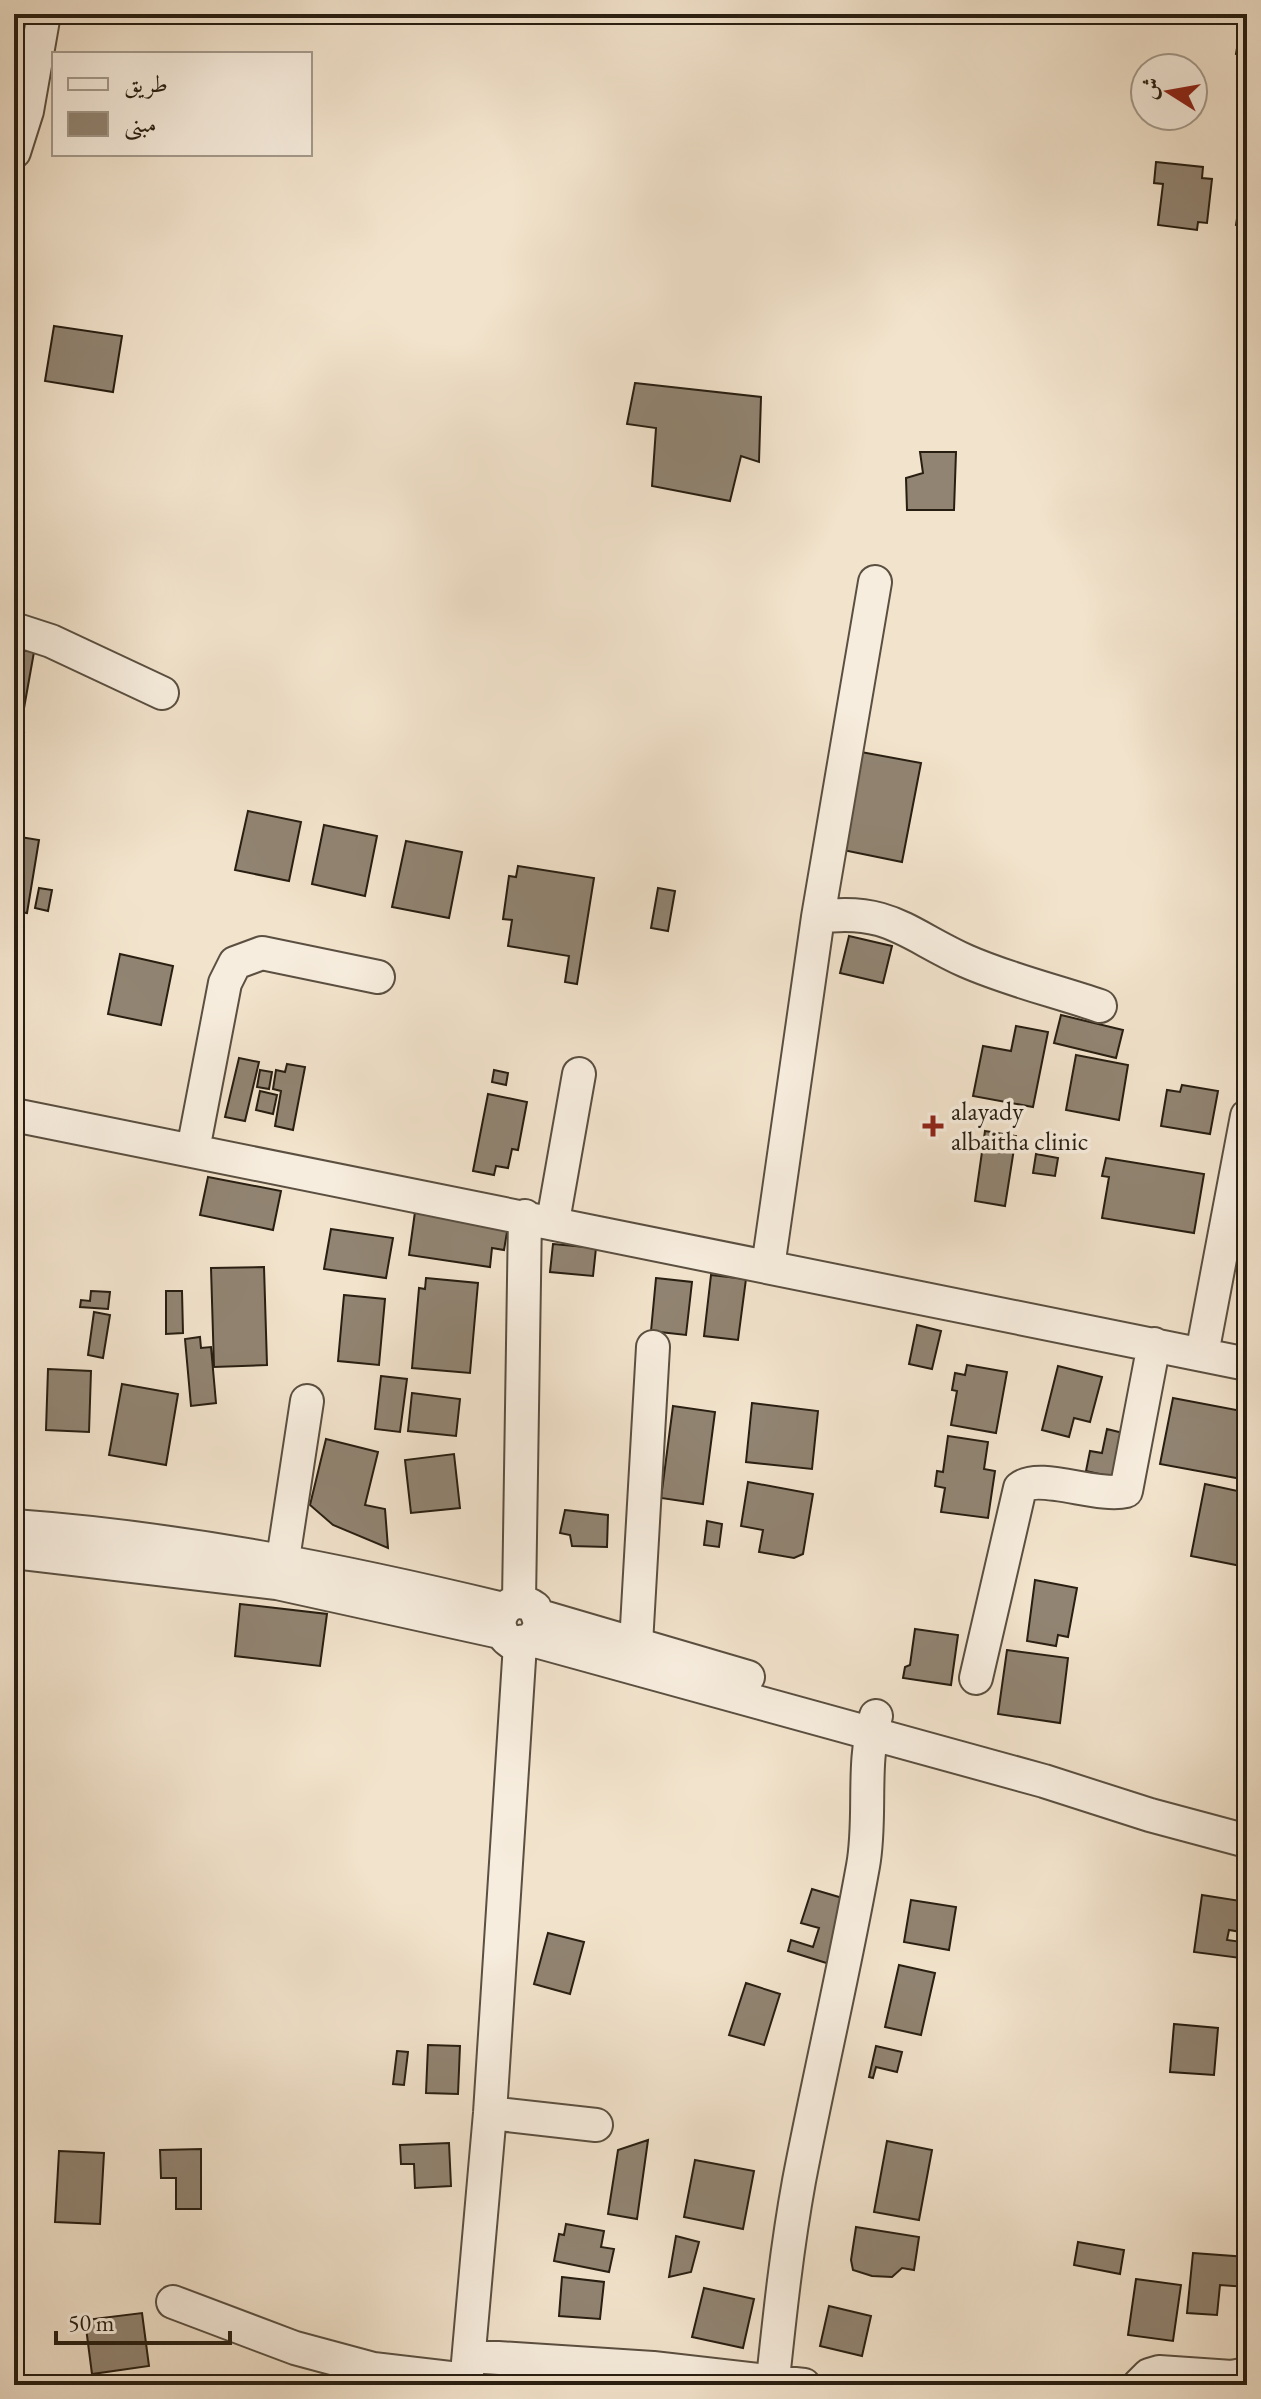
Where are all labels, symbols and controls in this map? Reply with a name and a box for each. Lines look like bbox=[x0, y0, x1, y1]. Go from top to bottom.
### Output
legend bbox=[52, 52, 312, 156]
north arrow bbox=[1129, 52, 1209, 132]
text: طريق bbox=[124, 68, 168, 99]
text: ش bbox=[1134, 75, 1166, 102]
text: مبنى bbox=[124, 108, 157, 141]
place label: alayady albaitha clinic bbox=[951, 1094, 1088, 1158]
marker: alayady albaitha clinic bbox=[922, 1115, 944, 1137]
scale bar bbox=[56, 2295, 230, 2345]
text: 50 m bbox=[68, 2307, 115, 2338]

